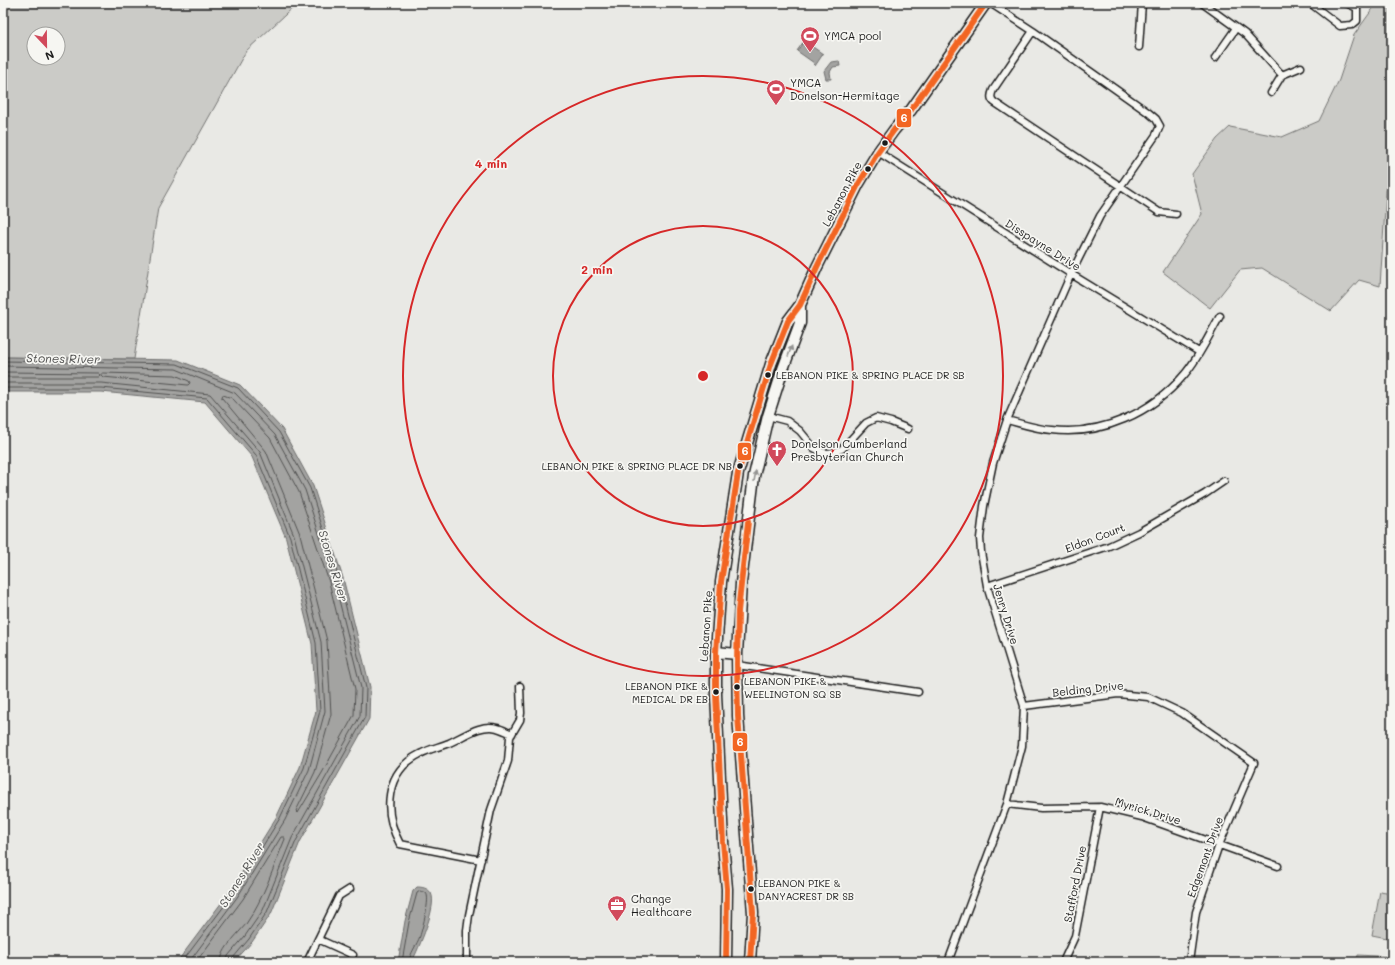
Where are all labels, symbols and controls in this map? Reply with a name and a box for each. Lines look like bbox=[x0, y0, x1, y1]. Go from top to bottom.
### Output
sports icon: YMCA pool bbox=[799, 25, 821, 53]
north arrow bbox=[26, 26, 66, 66]
place label: YMCA pool bbox=[824, 28, 882, 43]
text: N bbox=[43, 47, 57, 64]
place label: YMCA Donelson-Hermitage bbox=[790, 75, 900, 103]
sports icon: YMCA Donelson-Hermitage bbox=[765, 78, 787, 106]
line badge: 6 bbox=[896, 108, 912, 128]
text: 6 bbox=[901, 110, 908, 125]
unlabelled marker bbox=[880, 138, 890, 148]
text: 4 min bbox=[475, 155, 507, 171]
street label: Lebanon Pike bbox=[818, 159, 865, 229]
unlabelled marker bbox=[863, 164, 873, 174]
street label: Disspayne Drive bbox=[1003, 215, 1084, 274]
text: 2 min bbox=[581, 261, 613, 277]
one-way arrow bbox=[787, 344, 793, 356]
water label: Stones River bbox=[26, 349, 100, 367]
place label: LEBANON PIKE & SPRING PLACE DR SB bbox=[776, 368, 965, 382]
centre of rings bbox=[696, 369, 710, 383]
marker: LEBANON PIKE & SPRING PLACE DR SB bbox=[763, 370, 773, 380]
place label: Donelson Cumberland Presbyterian Church bbox=[791, 436, 907, 464]
church icon: Donelson Cumberland Presbyterian Church bbox=[766, 439, 788, 467]
line badge: 6 bbox=[737, 442, 752, 461]
text: 6 bbox=[742, 443, 749, 458]
place label: LEBANON PIKE & SPRING PLACE DR NB bbox=[542, 459, 732, 473]
marker: LEBANON PIKE & SPRING PLACE DR NB bbox=[735, 461, 745, 471]
one-way arrow bbox=[752, 470, 758, 482]
street label: Eldon Court bbox=[1063, 519, 1127, 556]
water label: Stones River bbox=[315, 528, 352, 603]
street label: Jenry Drive bbox=[990, 582, 1023, 646]
street label: Lebanon Pike bbox=[696, 590, 715, 662]
place label: LEBANON PIKE & WEELINGTON SQ SB bbox=[744, 674, 841, 701]
street label: Belding Drive bbox=[1051, 677, 1125, 700]
place label: LEBANON PIKE & MEDICAL DR EB bbox=[625, 679, 708, 706]
marker: LEBANON PIKE & WEELINGTON SQ SB bbox=[732, 682, 742, 692]
marker: LEBANON PIKE & MEDICAL DR EB bbox=[711, 687, 721, 697]
line badge: 6 bbox=[732, 732, 748, 752]
text: 6 bbox=[737, 734, 744, 749]
street label: Myrick Drive bbox=[1113, 793, 1183, 828]
street label: Edgemont Drive bbox=[1183, 814, 1226, 899]
water label: Stones River bbox=[215, 839, 268, 910]
street label: Stafford Drive bbox=[1060, 844, 1089, 924]
place label: LEBANON PIKE & DANYACREST DR SB bbox=[758, 876, 854, 903]
marker: LEBANON PIKE & DANYACREST DR SB bbox=[746, 884, 756, 894]
place label: Change Healthcare bbox=[631, 891, 692, 919]
office icon: Change Healthcare bbox=[606, 894, 628, 922]

